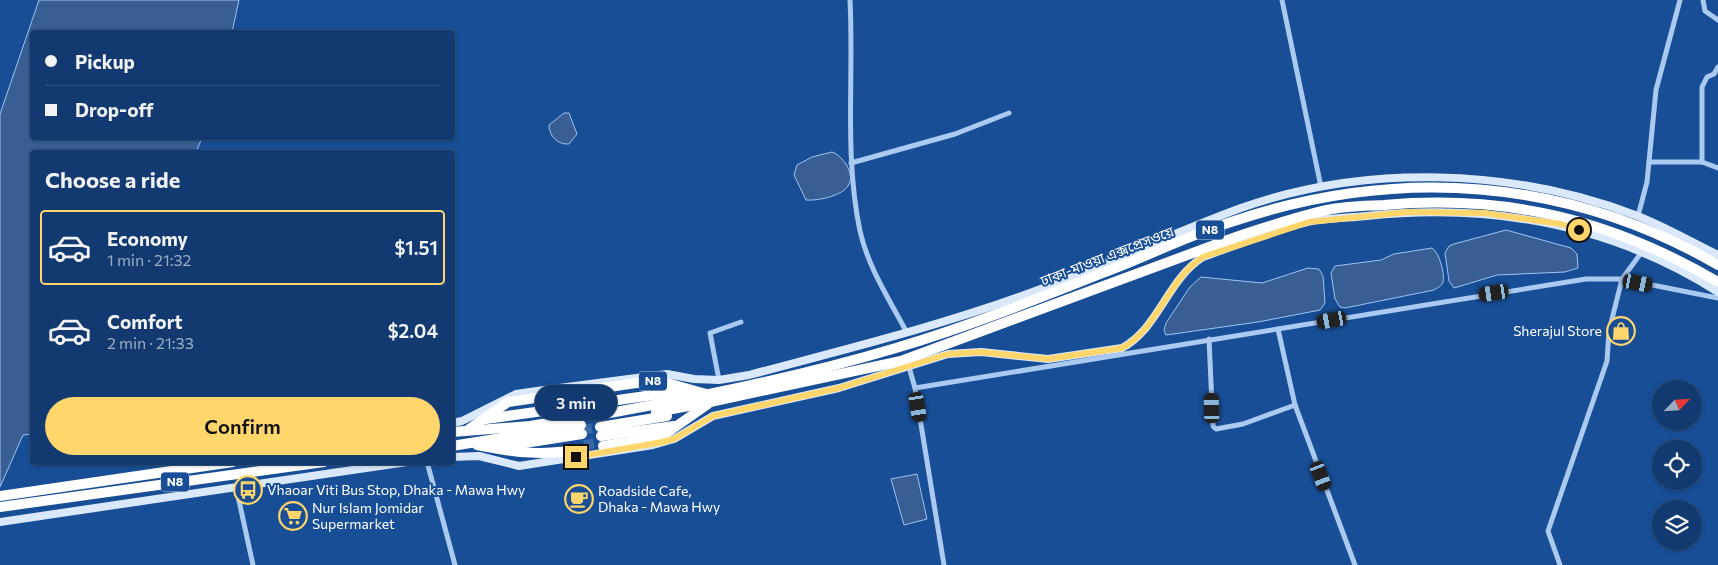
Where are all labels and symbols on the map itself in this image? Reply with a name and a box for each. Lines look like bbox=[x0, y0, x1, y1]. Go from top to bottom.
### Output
route start bbox=[1568, 219, 1590, 241]
road number: N8 bbox=[1196, 220, 1224, 240]
street label: ঢাকা-মাওয়া এক্সপ্রেসওয়ে bbox=[1037, 222, 1176, 289]
car bbox=[1621, 273, 1654, 293]
car bbox=[1478, 283, 1509, 303]
car bbox=[1315, 310, 1348, 330]
shop icon: Sherajul Store bbox=[1606, 316, 1636, 346]
place label: Sherajul Store bbox=[1513, 322, 1602, 339]
road number: N8 bbox=[639, 372, 667, 391]
north arrow bbox=[1652, 380, 1702, 430]
callout: 3 min bbox=[535, 384, 617, 420]
car bbox=[908, 391, 927, 423]
car bbox=[1203, 393, 1220, 423]
route end bbox=[565, 446, 587, 468]
car bbox=[1308, 459, 1333, 493]
road number: N8 bbox=[161, 472, 189, 492]
bus stop icon: Vhaoar Viti Bus Stop, Dhaka - Mawa Hwy bbox=[233, 475, 263, 505]
place label: Vhaoar Viti Bus Stop, Dhaka - Mawa Hwy bbox=[267, 481, 525, 498]
place label: Roadside Cafe, Dhaka - Mawa Hwy bbox=[598, 482, 720, 515]
cafe icon: Roadside Cafe, Dhaka - Mawa Hwy bbox=[564, 484, 594, 514]
place label: Nur Islam Jomidar Supermarket bbox=[312, 499, 424, 532]
supermarket icon: Nur Islam Jomidar Supermarket bbox=[278, 501, 308, 531]

